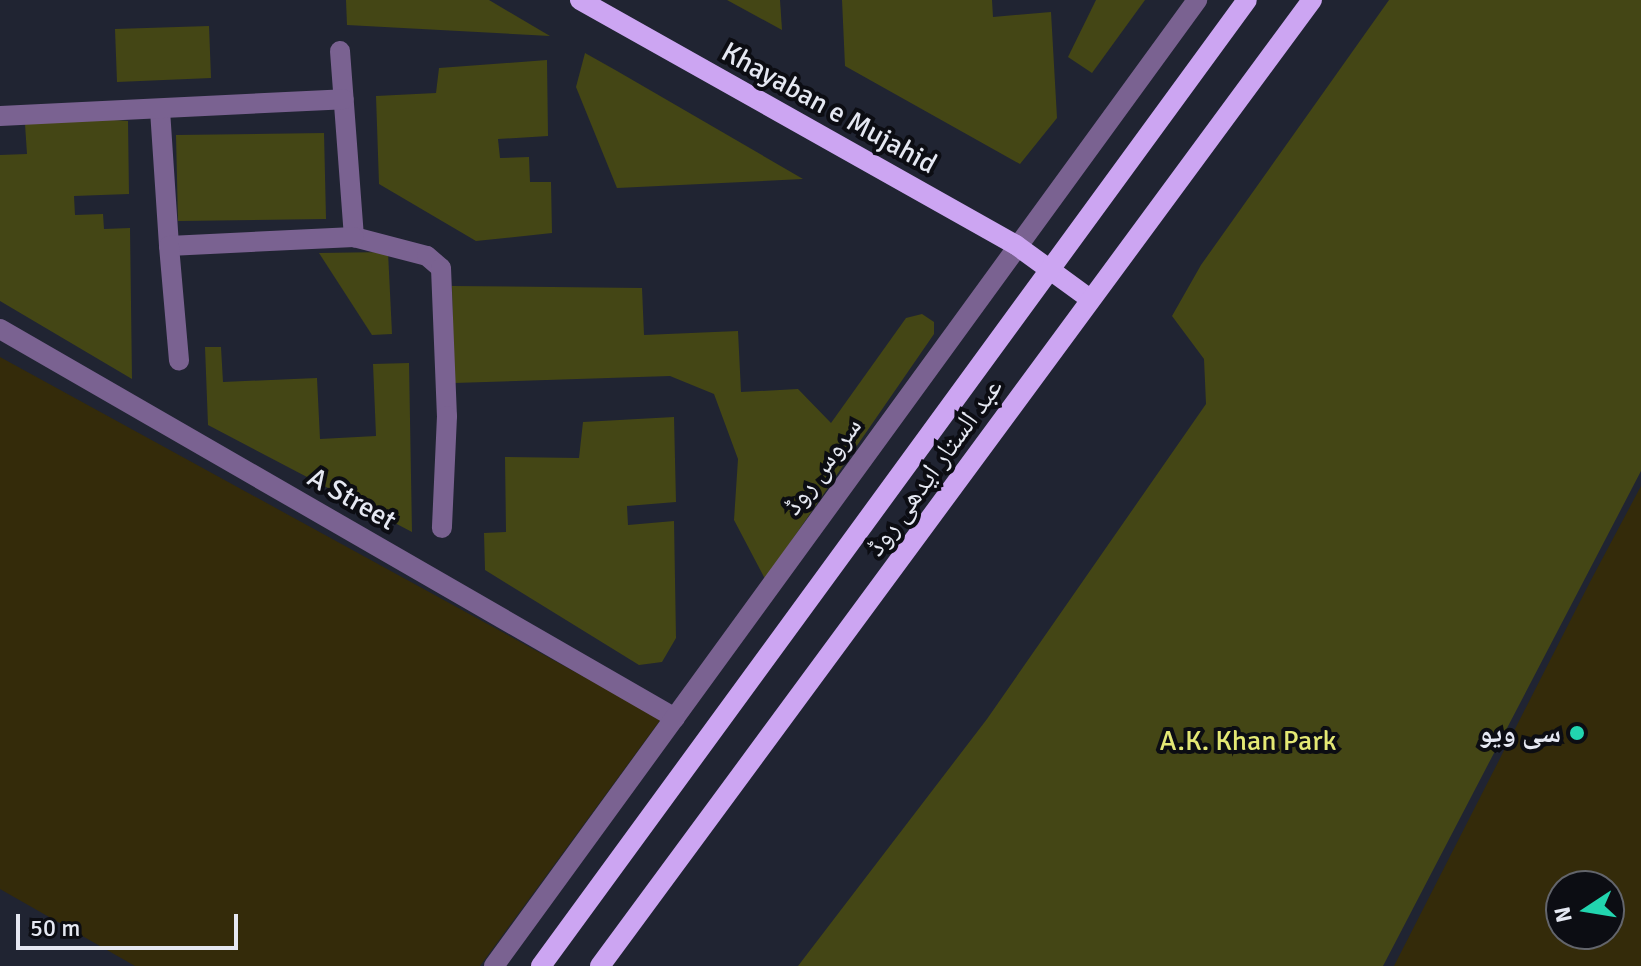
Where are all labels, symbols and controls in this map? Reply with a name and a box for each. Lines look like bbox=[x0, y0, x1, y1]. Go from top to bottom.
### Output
street label: Khayaban e Mujahid bbox=[716, 35, 942, 181]
street label: عبد الستار ایدھی روڈ bbox=[858, 371, 1010, 563]
street label: سروس روڈ bbox=[775, 410, 869, 522]
street label: A Street bbox=[302, 460, 402, 538]
place label: سی ویو bbox=[1479, 716, 1561, 750]
park label: A.K. Khan Park bbox=[1159, 724, 1337, 758]
marker: سی ویو bbox=[1568, 724, 1586, 742]
north arrow bbox=[1545, 870, 1625, 950]
scale bar bbox=[20, 898, 242, 948]
text: N bbox=[1548, 904, 1578, 925]
text: 50 m bbox=[30, 913, 80, 943]

